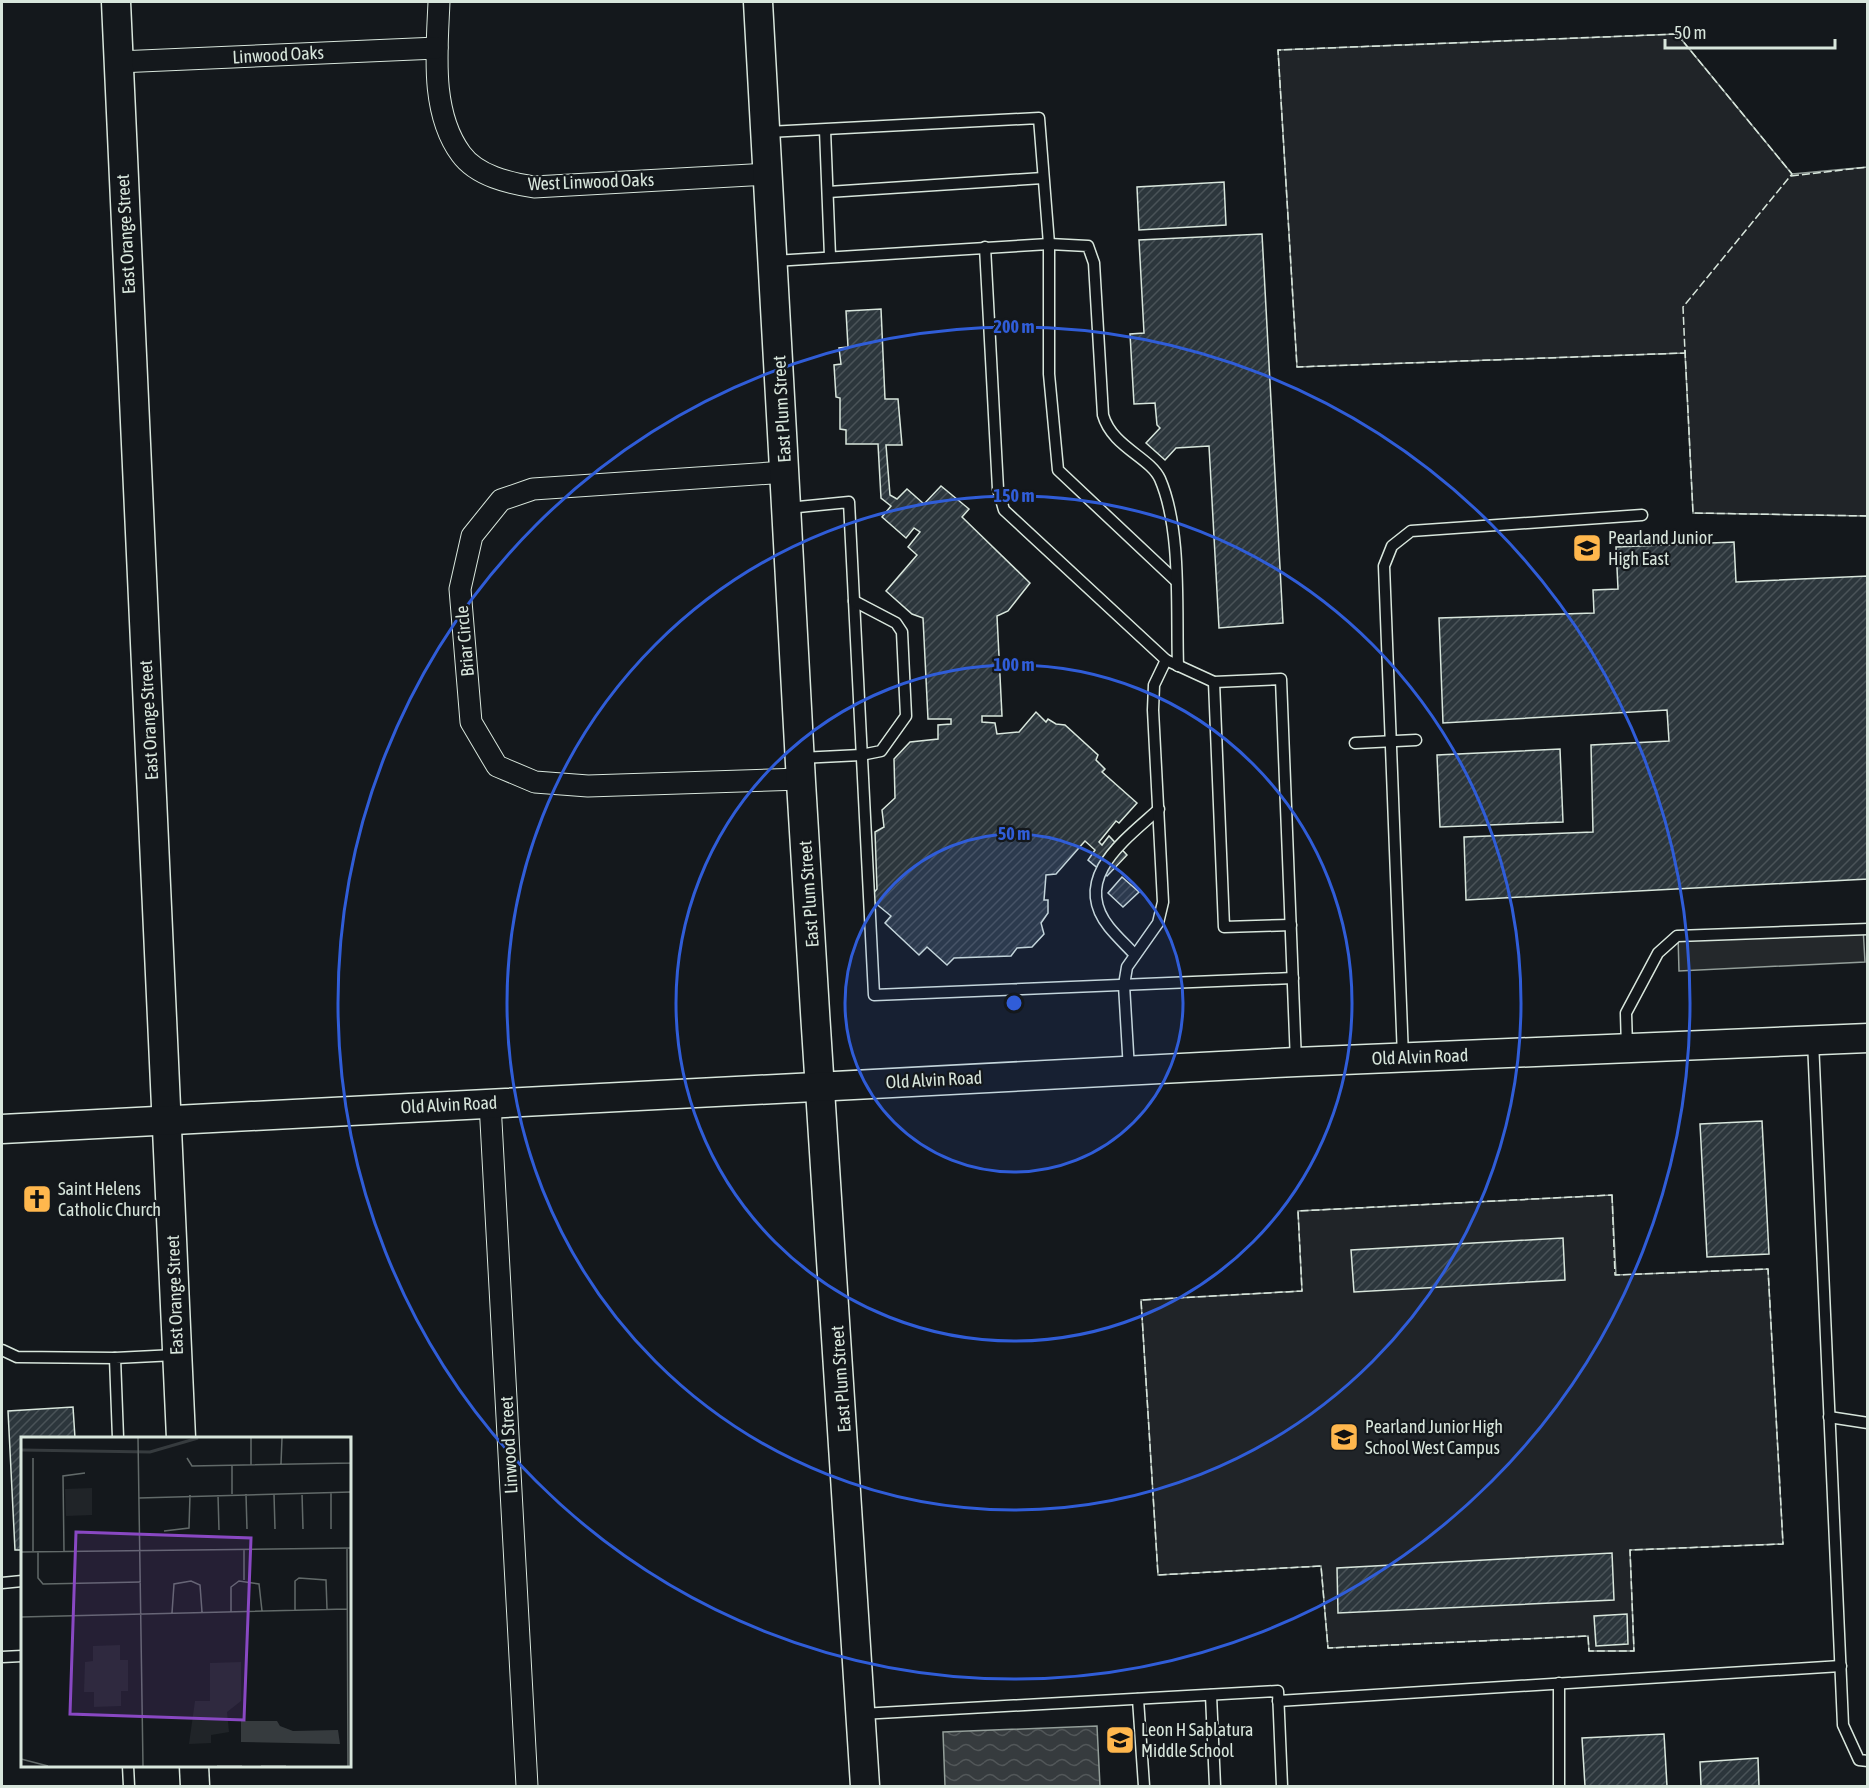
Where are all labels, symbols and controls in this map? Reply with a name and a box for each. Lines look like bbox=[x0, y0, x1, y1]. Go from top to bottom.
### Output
scale bar bbox=[1665, 12, 1834, 50]
text: 50 m bbox=[1674, 22, 1706, 43]
street label: Linwood Oaks bbox=[232, 42, 324, 67]
street label: West Linwood Oaks bbox=[528, 169, 654, 194]
street label: East Orange Street bbox=[112, 173, 139, 295]
text: 200 m bbox=[994, 316, 1034, 337]
street label: East Plum Street bbox=[768, 355, 795, 463]
text: 150 m bbox=[994, 485, 1034, 506]
place label: Pearland Junior High East bbox=[1608, 527, 1713, 569]
school or university icon: Pearland Junior High East bbox=[1571, 532, 1603, 564]
street label: Briar Circle bbox=[451, 605, 478, 677]
text: 100 m bbox=[994, 654, 1034, 675]
street label: East Orange Street bbox=[135, 659, 162, 781]
text: 50 m bbox=[998, 823, 1030, 844]
street label: East Plum Street bbox=[794, 840, 823, 948]
centre of rings bbox=[1004, 993, 1024, 1013]
street label: Old Alvin Road bbox=[1371, 1044, 1469, 1069]
street label: Old Alvin Road bbox=[885, 1066, 983, 1093]
street label: Old Alvin Road bbox=[400, 1091, 498, 1118]
place label: Saint Helens Catholic Church bbox=[58, 1178, 161, 1220]
church icon: Saint Helens Catholic Church bbox=[21, 1183, 53, 1215]
street label: East Orange Street bbox=[162, 1235, 187, 1355]
street label: East Plum Street bbox=[826, 1325, 855, 1433]
street label: Linwood Street bbox=[495, 1396, 522, 1494]
place label: Pearland Junior High School West Campus bbox=[1365, 1416, 1503, 1458]
school or university icon: Pearland Junior High School West Campus bbox=[1328, 1421, 1360, 1453]
inset map bbox=[21, 1437, 351, 1767]
place label: Leon H Sablatura Middle School bbox=[1141, 1719, 1253, 1761]
school or university icon: Leon H Sablatura Middle School bbox=[1104, 1724, 1136, 1756]

